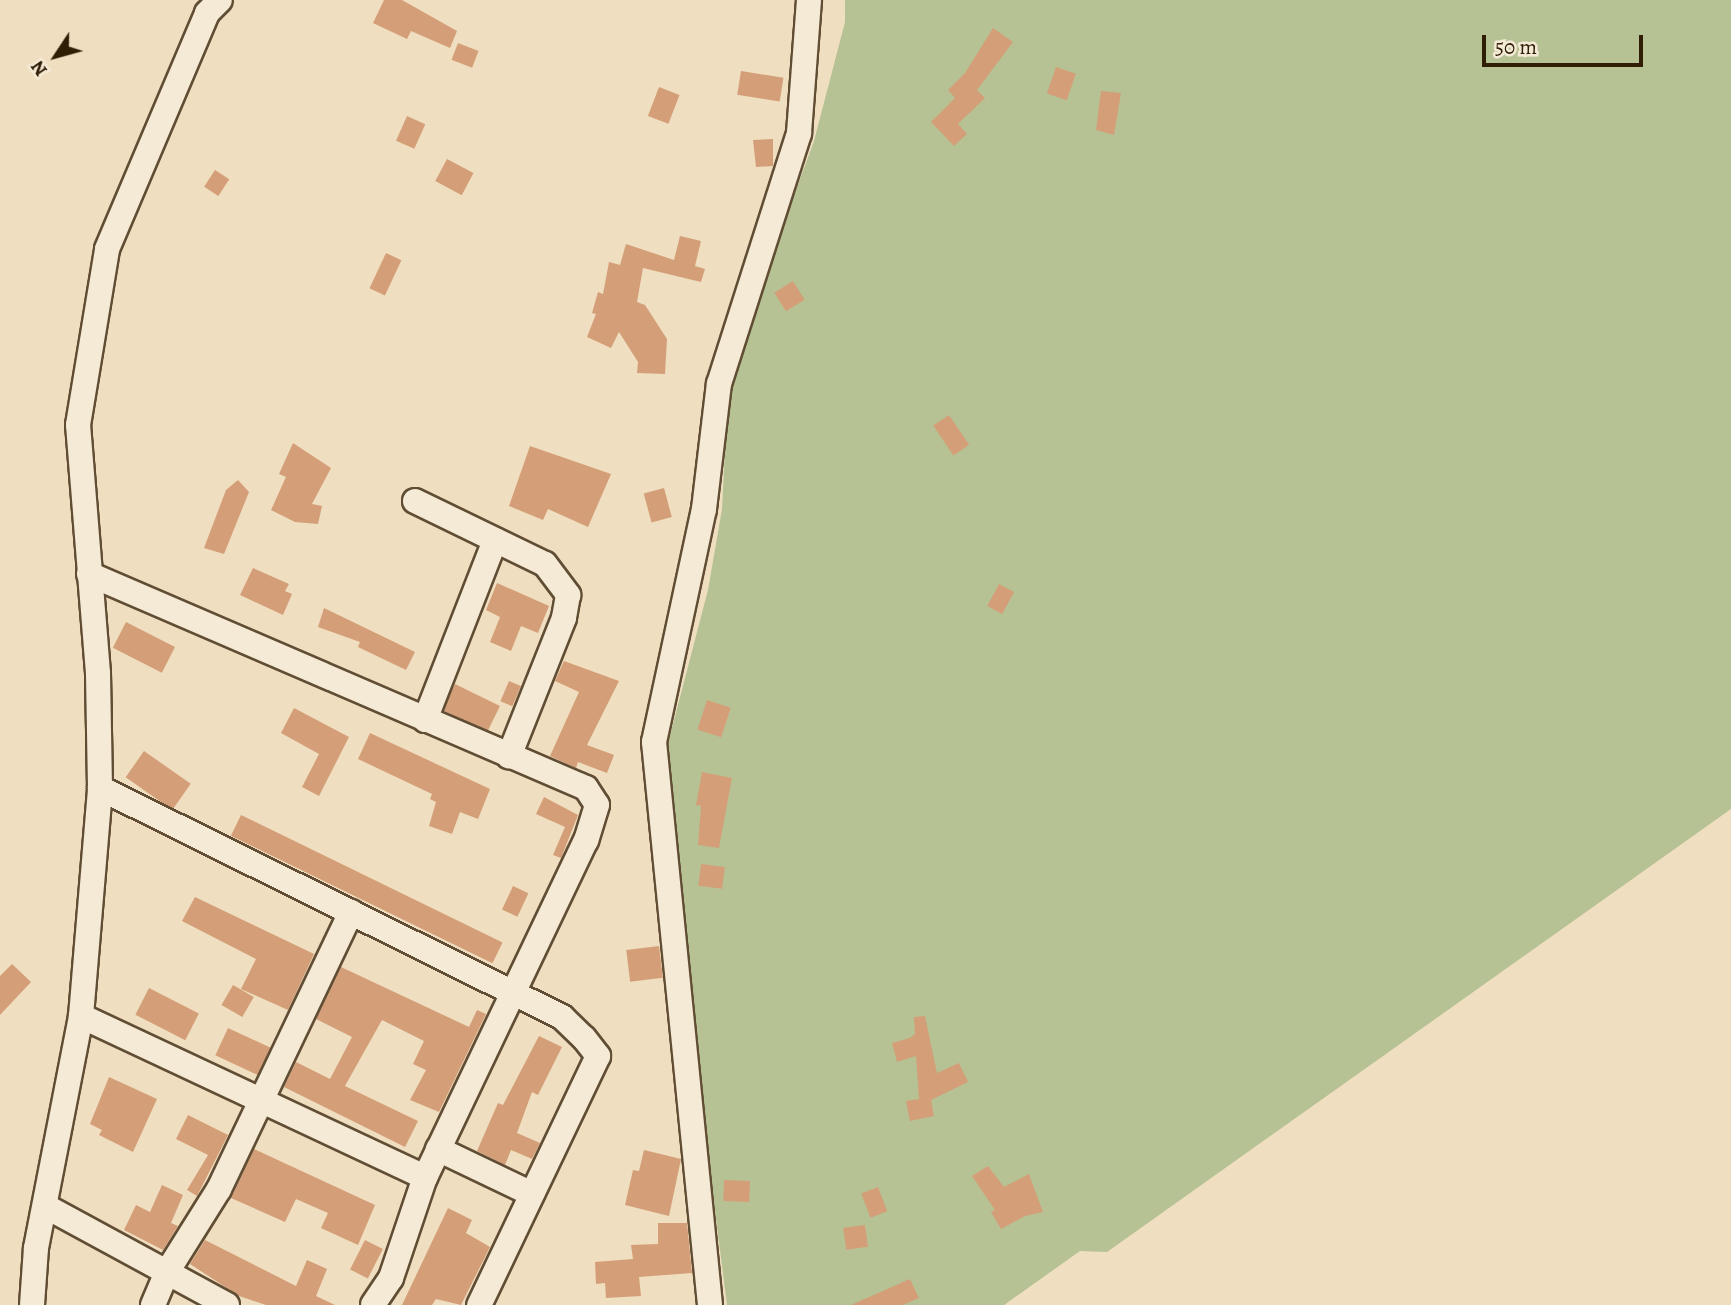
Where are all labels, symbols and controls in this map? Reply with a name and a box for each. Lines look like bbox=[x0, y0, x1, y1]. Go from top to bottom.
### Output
north arrow bbox=[21, 21, 91, 91]
scale bar bbox=[1486, 21, 1647, 65]
text: 50 m bbox=[1495, 33, 1537, 61]
text: N bbox=[24, 55, 54, 82]

